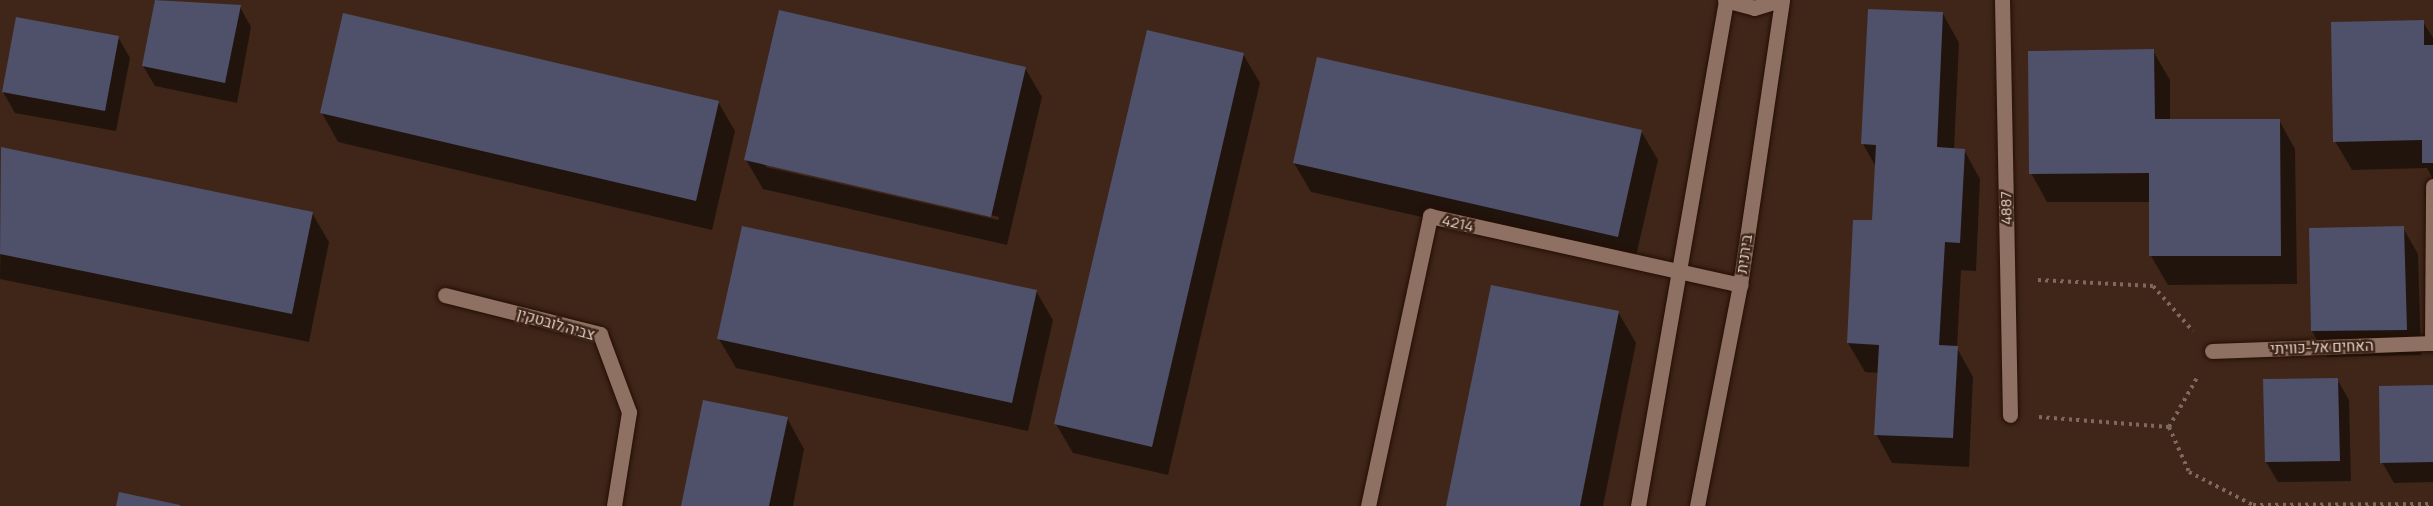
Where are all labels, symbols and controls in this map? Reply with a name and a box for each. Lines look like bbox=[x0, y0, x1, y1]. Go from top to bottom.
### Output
street label: 4887 bbox=[1997, 191, 2015, 225]
street label: 4214 bbox=[1440, 211, 1476, 235]
street label: בירנית bbox=[1732, 233, 1756, 275]
street label: צביה לובטקין bbox=[515, 304, 597, 344]
street label: האחים אל-כוויתי bbox=[2270, 336, 2374, 358]

